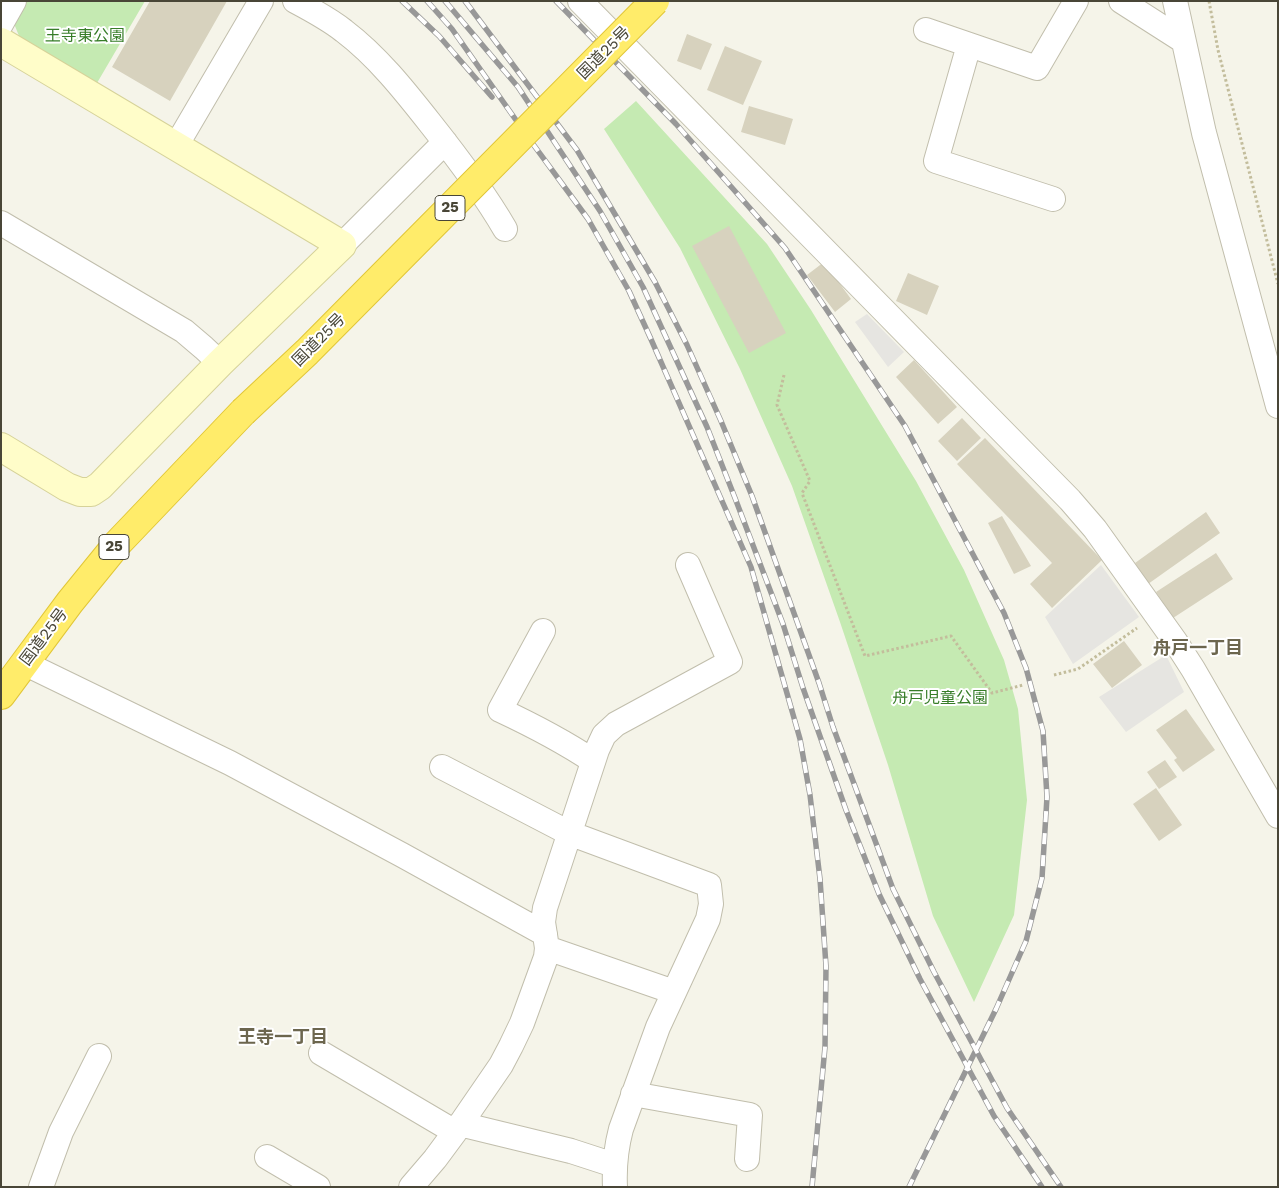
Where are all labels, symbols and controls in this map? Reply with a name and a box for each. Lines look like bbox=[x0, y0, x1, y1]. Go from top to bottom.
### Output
street label: 国道25号 bbox=[574, 23, 634, 83]
park label: 王寺東公園 bbox=[45, 26, 125, 46]
road number: 25 bbox=[435, 196, 465, 220]
street label: 国道25号 bbox=[289, 310, 349, 370]
road number: 25 bbox=[99, 534, 129, 560]
street label: 国道25号 bbox=[16, 605, 72, 669]
district label: 舟戸一丁目 bbox=[1153, 638, 1243, 660]
park label: 舟戸児童公園 bbox=[892, 688, 988, 708]
district label: 王寺一丁目 bbox=[238, 1027, 328, 1049]

